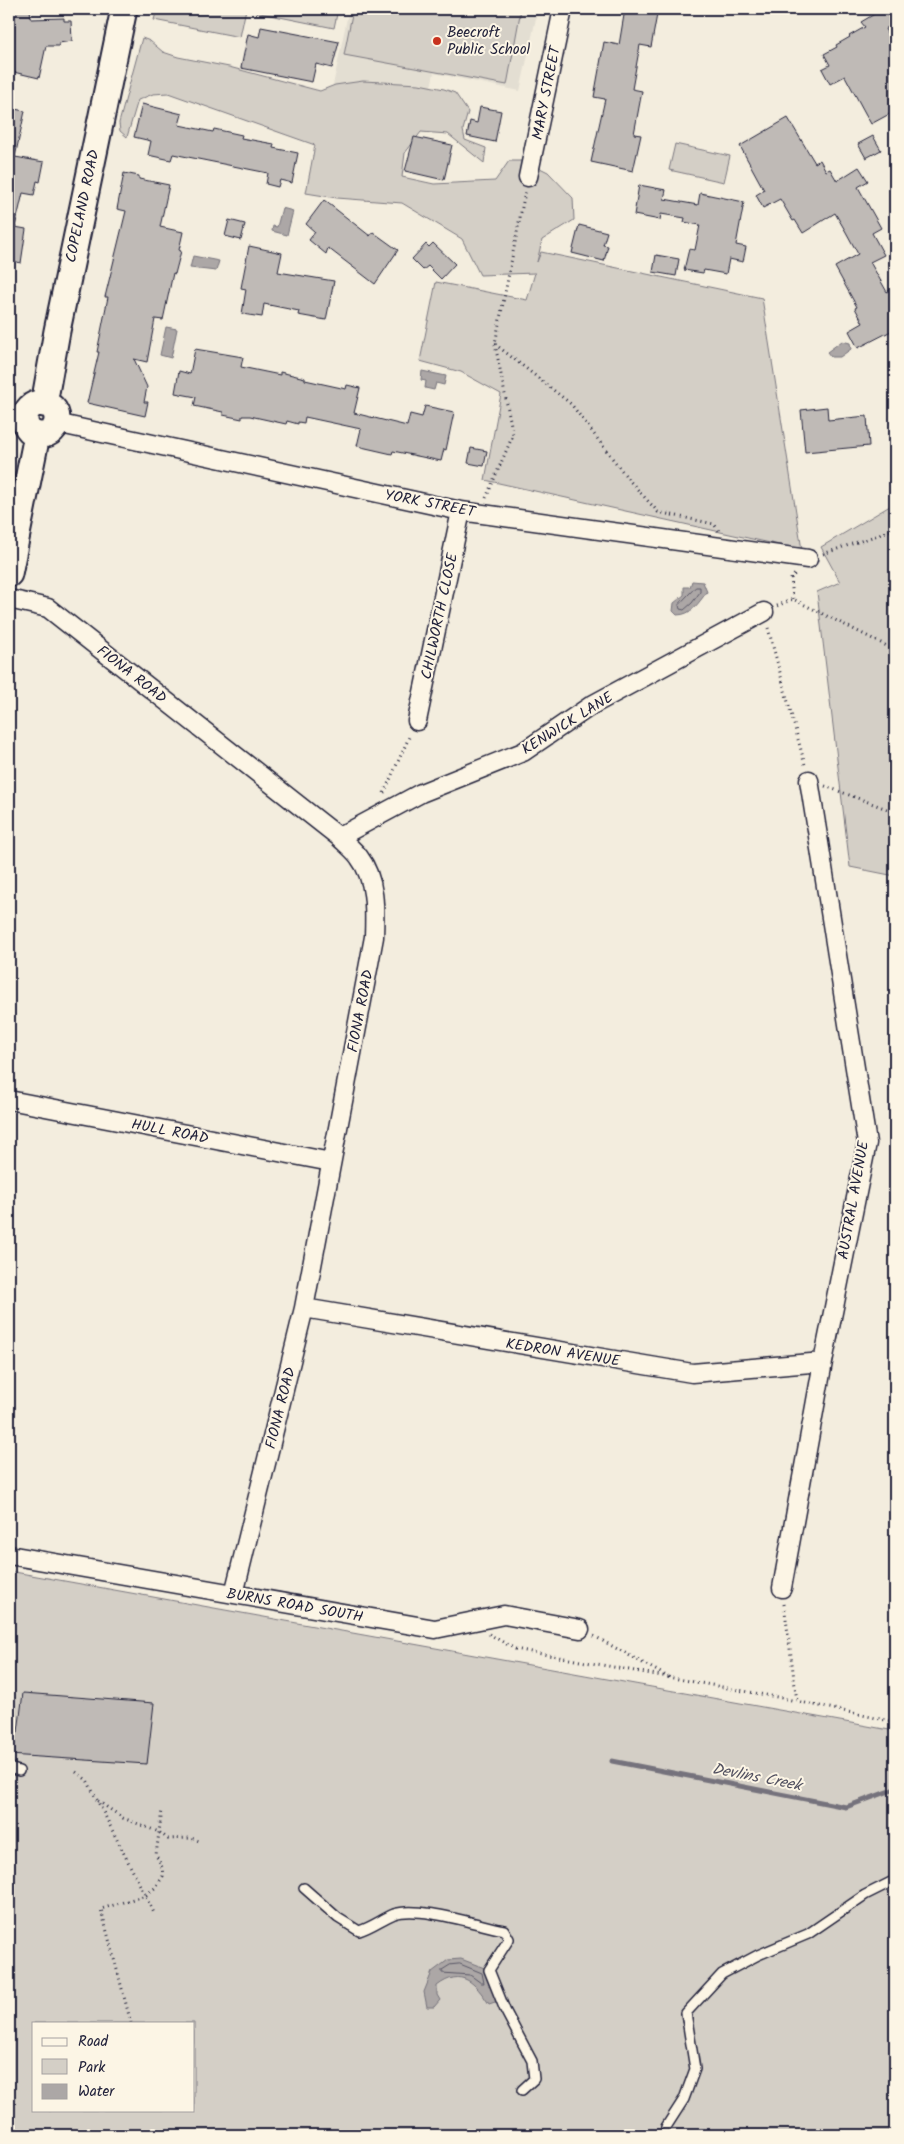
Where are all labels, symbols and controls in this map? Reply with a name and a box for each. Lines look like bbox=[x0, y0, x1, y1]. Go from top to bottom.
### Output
place label: Beecroft Public School bbox=[447, 21, 530, 62]
marker: Beecroft Public School bbox=[431, 35, 443, 47]
street label: MARY STREET bbox=[526, 42, 568, 142]
street label: COPELAND ROAD bbox=[59, 147, 107, 265]
street label: YORK STREET bbox=[382, 483, 479, 525]
street label: CHILWORTH CLOSE bbox=[415, 550, 465, 682]
street label: FIONA ROAD bbox=[91, 640, 172, 710]
street label: KENWICK LANE bbox=[517, 685, 619, 762]
street label: FIONA ROAD bbox=[341, 967, 381, 1055]
street label: HULL ROAD bbox=[129, 1113, 211, 1151]
street label: AUSTRAL AVENUE bbox=[832, 1138, 876, 1261]
street label: KEDRON AVENUE bbox=[504, 1332, 623, 1374]
street label: FIONA ROAD bbox=[259, 1364, 303, 1452]
street label: BURNS ROAD SOUTH bbox=[225, 1582, 365, 1630]
water label: Devlins Creek bbox=[710, 1757, 806, 1799]
legend bbox=[32, 2022, 195, 2112]
text: Road bbox=[78, 2030, 109, 2054]
text: Park bbox=[78, 2056, 106, 2080]
text: Water bbox=[78, 2080, 115, 2104]

